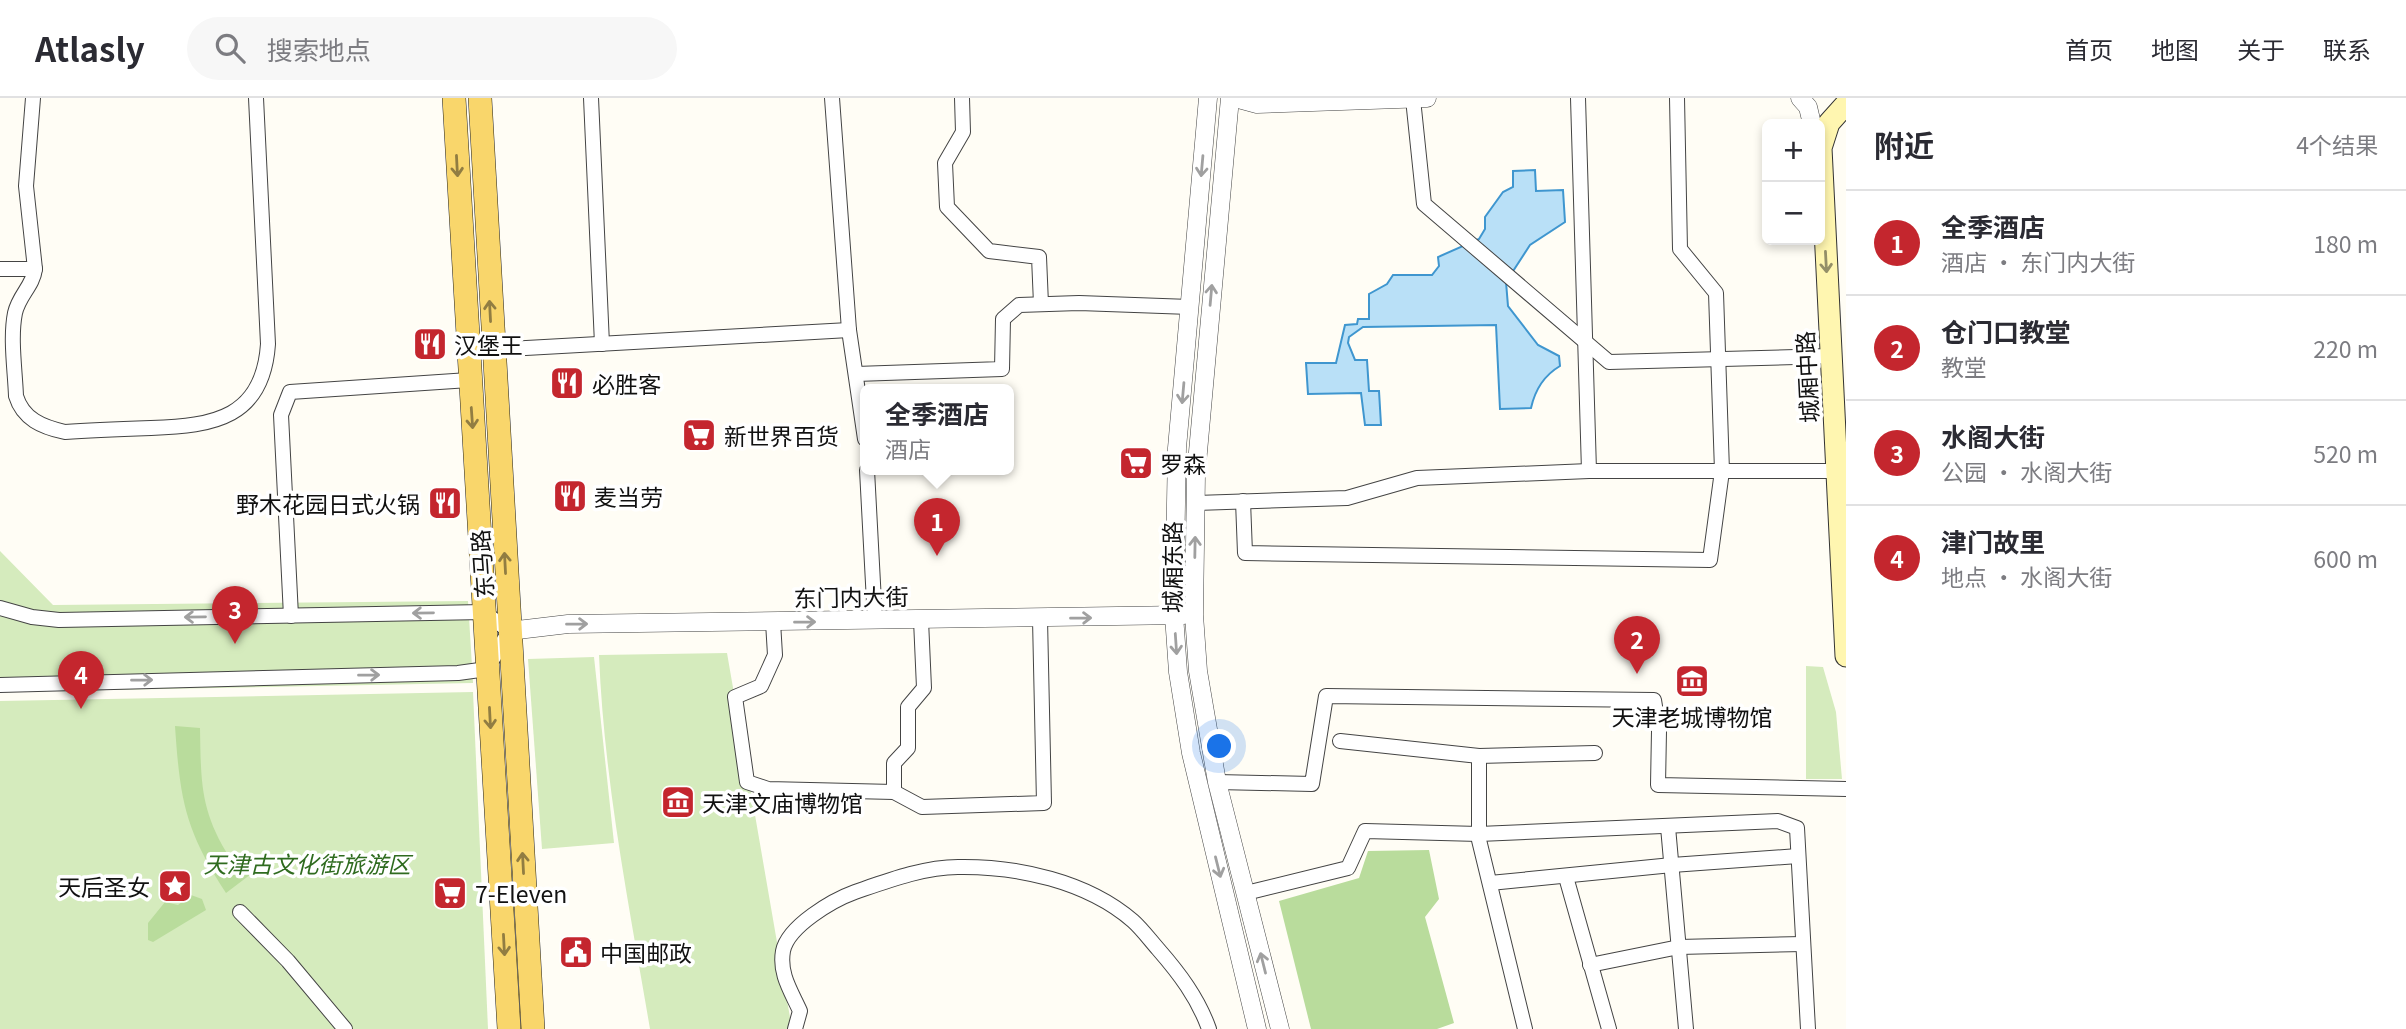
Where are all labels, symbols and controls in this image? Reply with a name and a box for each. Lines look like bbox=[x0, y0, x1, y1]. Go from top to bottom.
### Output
search box bbox=[187, 17, 677, 80]
text: Atlasly bbox=[35, 24, 145, 72]
icon: search bbox=[211, 29, 249, 67]
text: 搜索地点 bbox=[267, 30, 371, 67]
text: 首页 bbox=[2065, 31, 2113, 66]
text: 地图 bbox=[2151, 31, 2199, 66]
text: 关于 bbox=[2237, 31, 2285, 66]
text: 联系 bbox=[2323, 31, 2371, 66]
map controls bbox=[1762, 119, 1825, 245]
button: + bbox=[1762, 119, 1825, 182]
text: 附近 bbox=[1874, 122, 1934, 166]
text: 4个结果 bbox=[2296, 127, 2378, 161]
one-way arrow bbox=[450, 154, 463, 177]
one-way arrow bbox=[1195, 154, 1208, 177]
button: − bbox=[1762, 182, 1825, 245]
text: 全季酒店 bbox=[1941, 207, 2045, 244]
text: 1 bbox=[1890, 226, 1904, 260]
text: 180 m bbox=[2313, 226, 2378, 260]
text: 酒店 · 东门内大街 bbox=[1941, 244, 2135, 278]
one-way arrow bbox=[1820, 251, 1833, 274]
one-way arrow bbox=[1205, 285, 1218, 307]
one-way arrow bbox=[483, 300, 496, 323]
text: 仓门口教堂 bbox=[1941, 312, 2071, 349]
restaurant icon: 汉堡王 bbox=[411, 325, 449, 363]
place label: 汉堡王 bbox=[454, 327, 523, 361]
street label: 城厢中路 bbox=[1787, 330, 1825, 424]
text: 2 bbox=[1890, 331, 1904, 365]
text: 220 m bbox=[2313, 331, 2378, 365]
text: 教堂 bbox=[1941, 349, 1987, 383]
restaurant icon: 必胜客 bbox=[548, 364, 586, 402]
place label: 必胜客 bbox=[592, 366, 661, 400]
one-way arrow bbox=[1176, 381, 1189, 404]
popup bbox=[860, 384, 1014, 475]
text: 全季酒店 bbox=[885, 394, 989, 431]
one-way arrow bbox=[465, 406, 478, 429]
supermarket icon: 新世界百货 bbox=[680, 416, 718, 454]
text: 水阁大街 bbox=[1941, 417, 2045, 454]
place label: 新世界百货 bbox=[724, 418, 839, 452]
text: 酒店 bbox=[885, 431, 931, 465]
text: 3 bbox=[1890, 436, 1904, 470]
text: 520 m bbox=[2313, 436, 2378, 470]
supermarket icon: 罗森 bbox=[1117, 444, 1155, 482]
place label: 罗森 bbox=[1160, 446, 1206, 480]
text: 公园 · 水阁大街 bbox=[1941, 454, 2112, 488]
restaurant icon: 麦当劳 bbox=[551, 477, 589, 515]
place label: 麦当劳 bbox=[594, 479, 663, 513]
restaurant icon: 野木花园日式火锅 bbox=[426, 484, 464, 522]
place label: 野木花园日式火锅 bbox=[236, 486, 420, 520]
pin: 1 bbox=[914, 498, 960, 556]
street label: 城厢东路 bbox=[1154, 521, 1188, 613]
text: 津门故里 bbox=[1941, 522, 2045, 559]
street label: 东马路 bbox=[462, 528, 500, 600]
one-way arrow bbox=[1188, 536, 1202, 559]
text: 4 bbox=[1890, 541, 1904, 575]
text: 600 m bbox=[2313, 541, 2378, 575]
one-way arrow bbox=[498, 552, 511, 575]
text: 地点 · 水阁大街 bbox=[1941, 559, 2112, 593]
street label: 东门内大街 bbox=[793, 578, 909, 614]
pin: 3 bbox=[212, 586, 258, 644]
one-way arrow bbox=[412, 606, 435, 620]
one-way arrow bbox=[184, 611, 207, 624]
one-way arrow bbox=[1069, 611, 1092, 624]
one-way arrow bbox=[793, 615, 816, 628]
pin: 2 bbox=[1614, 616, 1660, 674]
one-way arrow bbox=[565, 618, 588, 631]
one-way arrow bbox=[1170, 632, 1183, 655]
pin: 4 bbox=[58, 651, 104, 709]
museum icon: 天津老城博物馆 bbox=[1673, 662, 1711, 700]
one-way arrow bbox=[357, 668, 380, 682]
one-way arrow bbox=[130, 673, 153, 687]
place label: 天津老城博物馆 bbox=[1612, 699, 1773, 733]
one-way arrow bbox=[484, 706, 497, 729]
your location bbox=[1202, 729, 1236, 763]
museum icon: 天津文庙博物馆 bbox=[659, 783, 697, 821]
place label: 天津文庙博物馆 bbox=[702, 785, 863, 819]
park label: 天津古文化街旅游区 bbox=[204, 846, 414, 880]
one-way arrow bbox=[516, 852, 529, 875]
one-way arrow bbox=[1212, 856, 1225, 878]
place icon: 天后圣女 bbox=[156, 867, 194, 905]
place label: 天后圣女 bbox=[58, 869, 150, 903]
supermarket icon: 7-Eleven bbox=[431, 874, 469, 912]
place label: 7-Eleven bbox=[475, 876, 567, 910]
one-way arrow bbox=[497, 933, 510, 956]
public building icon: 中国邮政 bbox=[557, 933, 595, 971]
place label: 中国邮政 bbox=[600, 935, 692, 969]
one-way arrow bbox=[1256, 952, 1269, 975]

